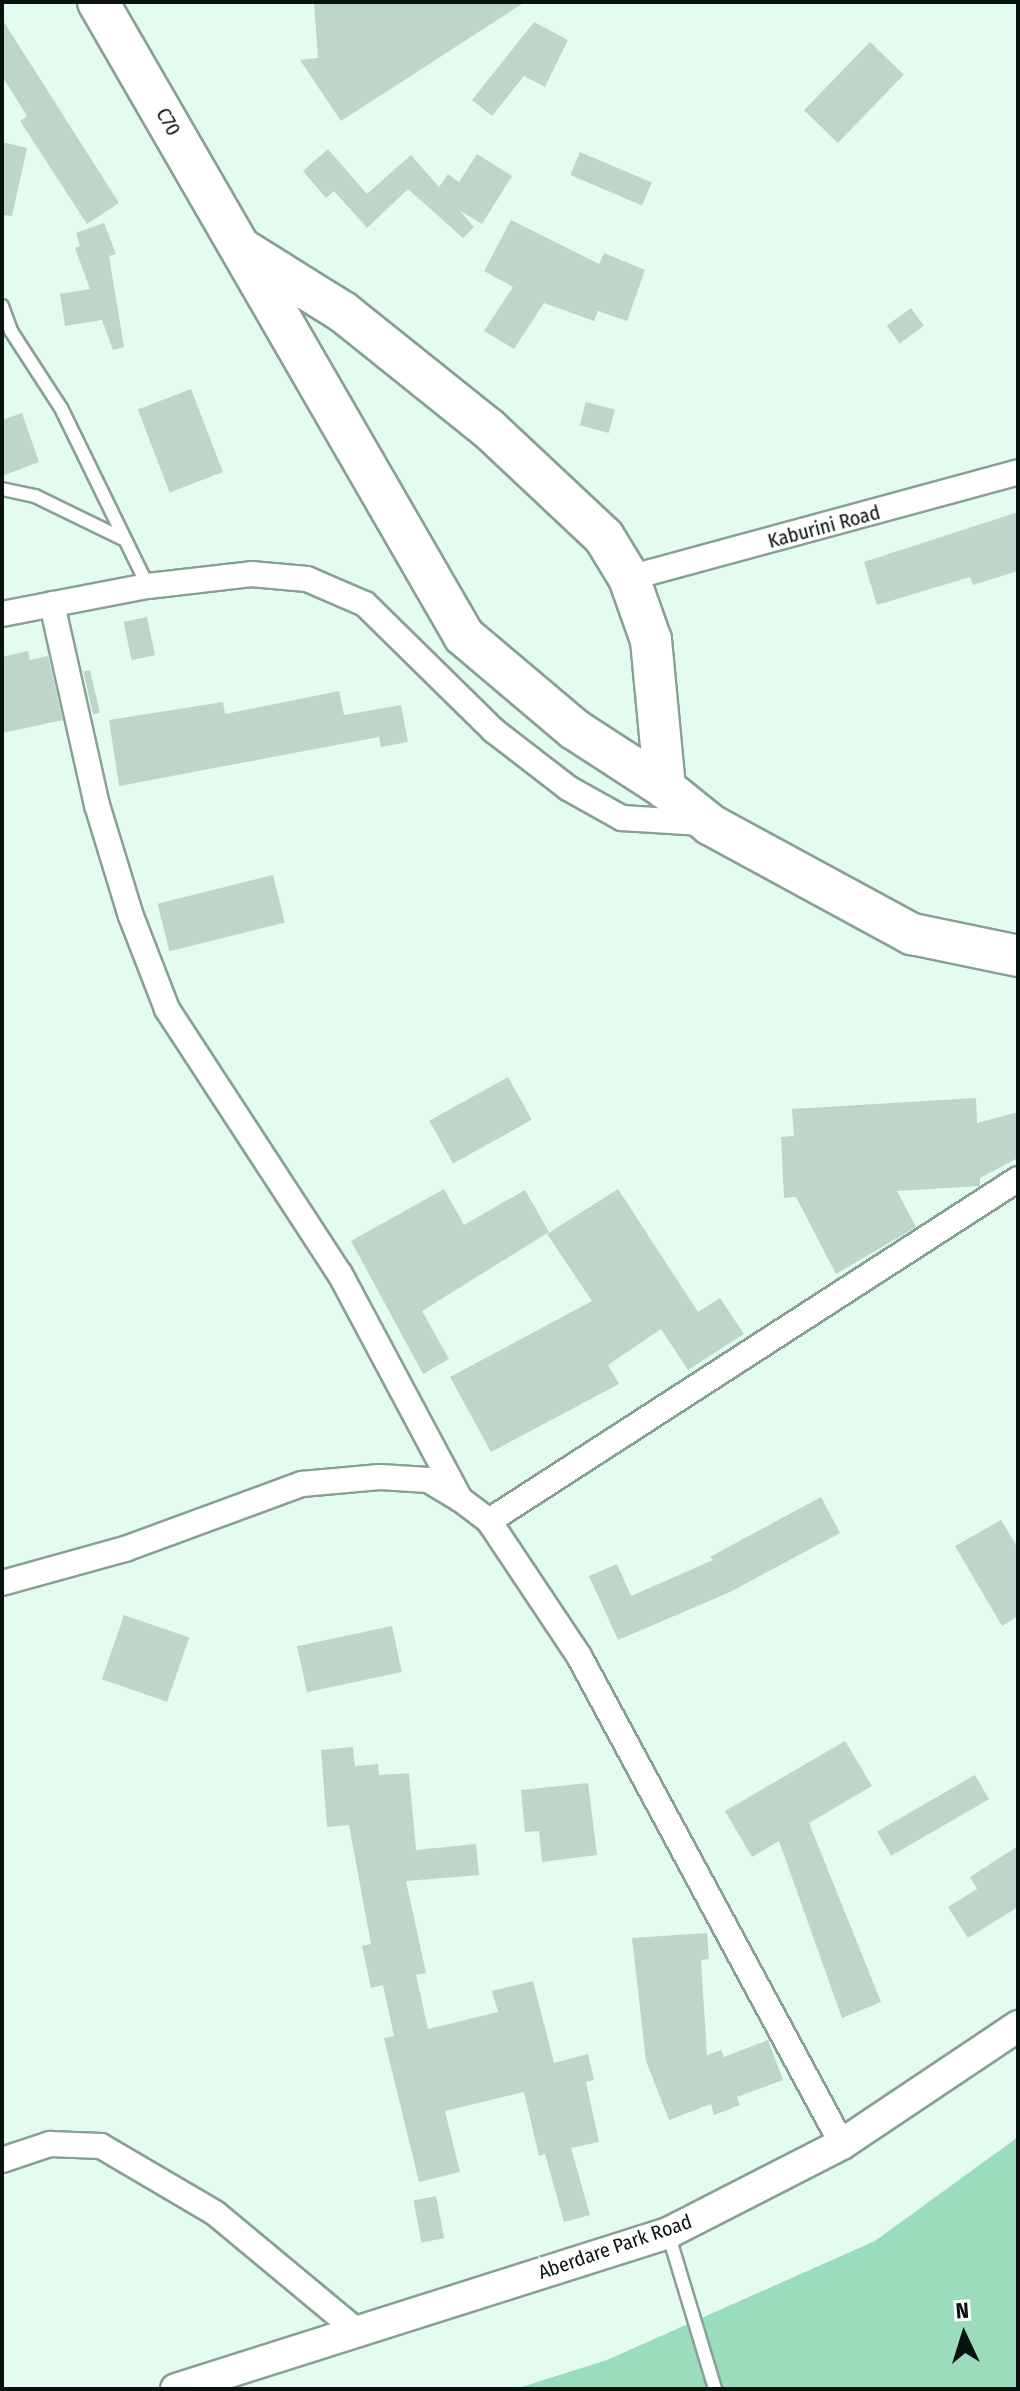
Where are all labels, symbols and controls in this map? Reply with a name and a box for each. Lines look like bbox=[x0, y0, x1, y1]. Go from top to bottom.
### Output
street label: C70 bbox=[151, 104, 185, 140]
street label: Kaburini Road bbox=[765, 501, 883, 553]
street label: Aberdare Park Road bbox=[535, 2210, 695, 2284]
north arrow bbox=[924, 2295, 1004, 2375]
text: N bbox=[955, 2297, 970, 2324]

